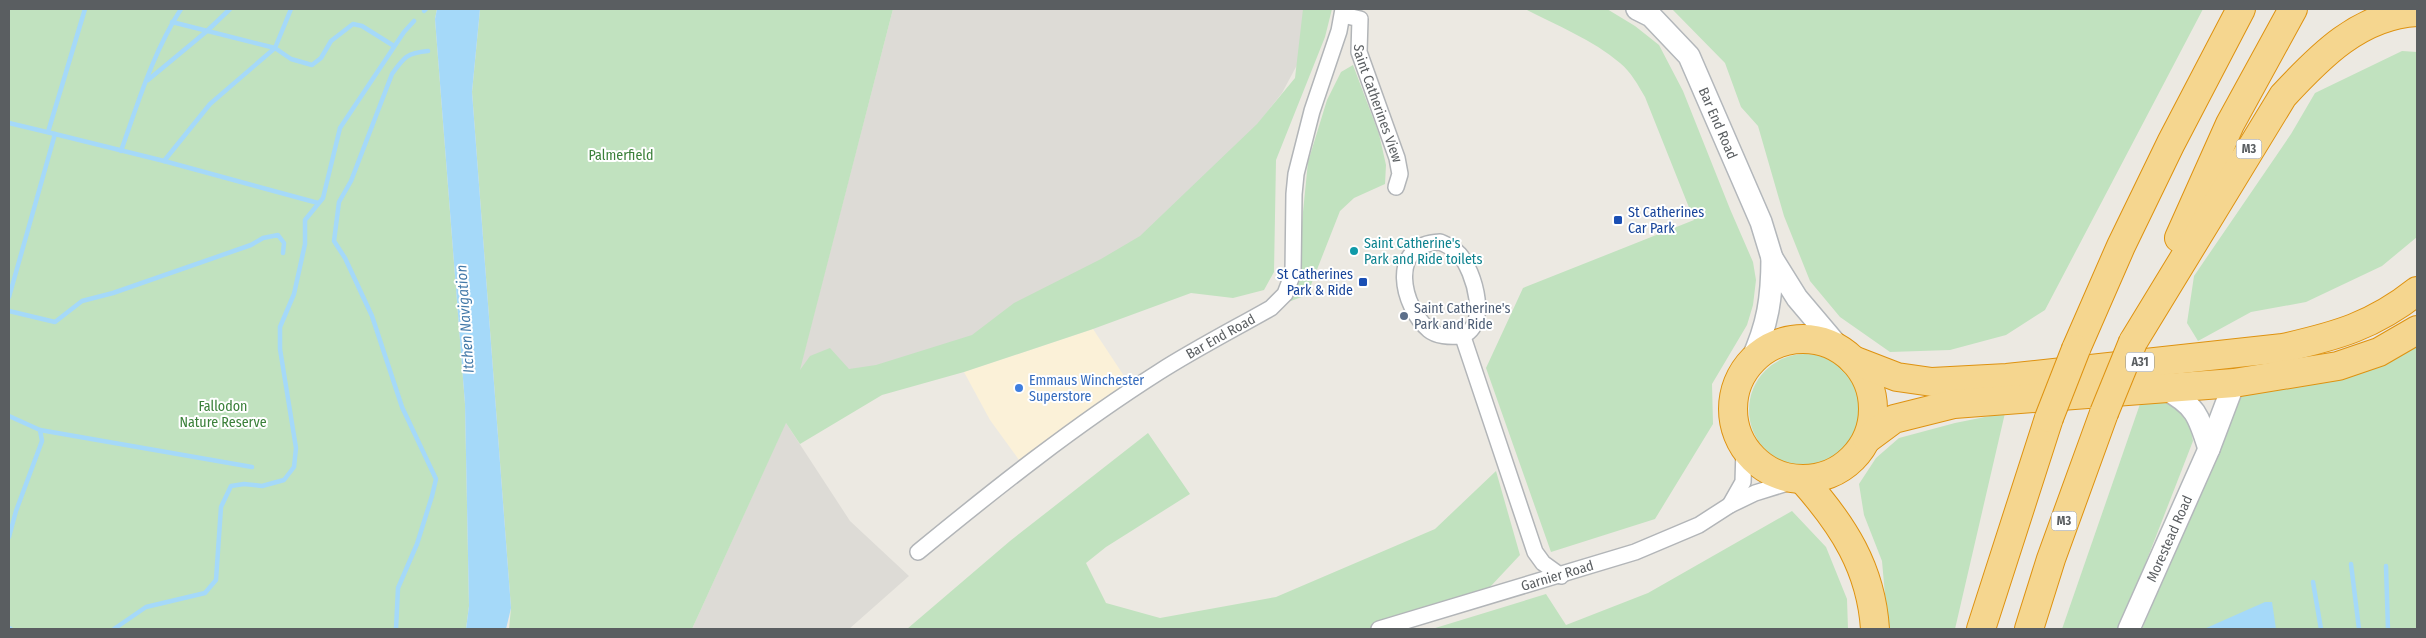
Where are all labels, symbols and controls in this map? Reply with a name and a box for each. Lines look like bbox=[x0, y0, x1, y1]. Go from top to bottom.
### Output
street label: Saint Catherines View bbox=[1350, 44, 1406, 165]
street label: Bar End Road bbox=[1695, 85, 1741, 162]
road number: M3 bbox=[2236, 140, 2262, 158]
park label: Palmerfield bbox=[589, 147, 653, 164]
place label: St Catherines Car Park bbox=[1628, 204, 1704, 237]
marker: St Catherines Car Park bbox=[1612, 214, 1624, 226]
place label: Saint Catherine's Park and Ride toilets bbox=[1364, 235, 1482, 268]
marker: Saint Catherine's Park and Ride toilets bbox=[1348, 245, 1360, 257]
water label: Itchen Navigation bbox=[452, 264, 478, 374]
place label: St Catherines Park & Ride bbox=[1277, 266, 1353, 299]
marker: St Catherines Park & Ride bbox=[1357, 276, 1369, 288]
place label: Saint Catherine's Park and Ride bbox=[1414, 300, 1511, 333]
marker: Saint Catherine's Park and Ride bbox=[1398, 310, 1410, 322]
street label: Bar End Road bbox=[1183, 311, 1258, 363]
road number: A31 bbox=[2126, 352, 2154, 372]
place label: Emmaus Winchester Superstore bbox=[1029, 372, 1144, 405]
marker: Emmaus Winchester Superstore bbox=[1013, 382, 1025, 394]
park label: Fallodon Nature Reserve bbox=[179, 398, 267, 431]
street label: Morestead Road bbox=[2143, 493, 2196, 585]
road number: M3 bbox=[2052, 512, 2076, 530]
street label: Garnier Road bbox=[1519, 557, 1596, 595]

